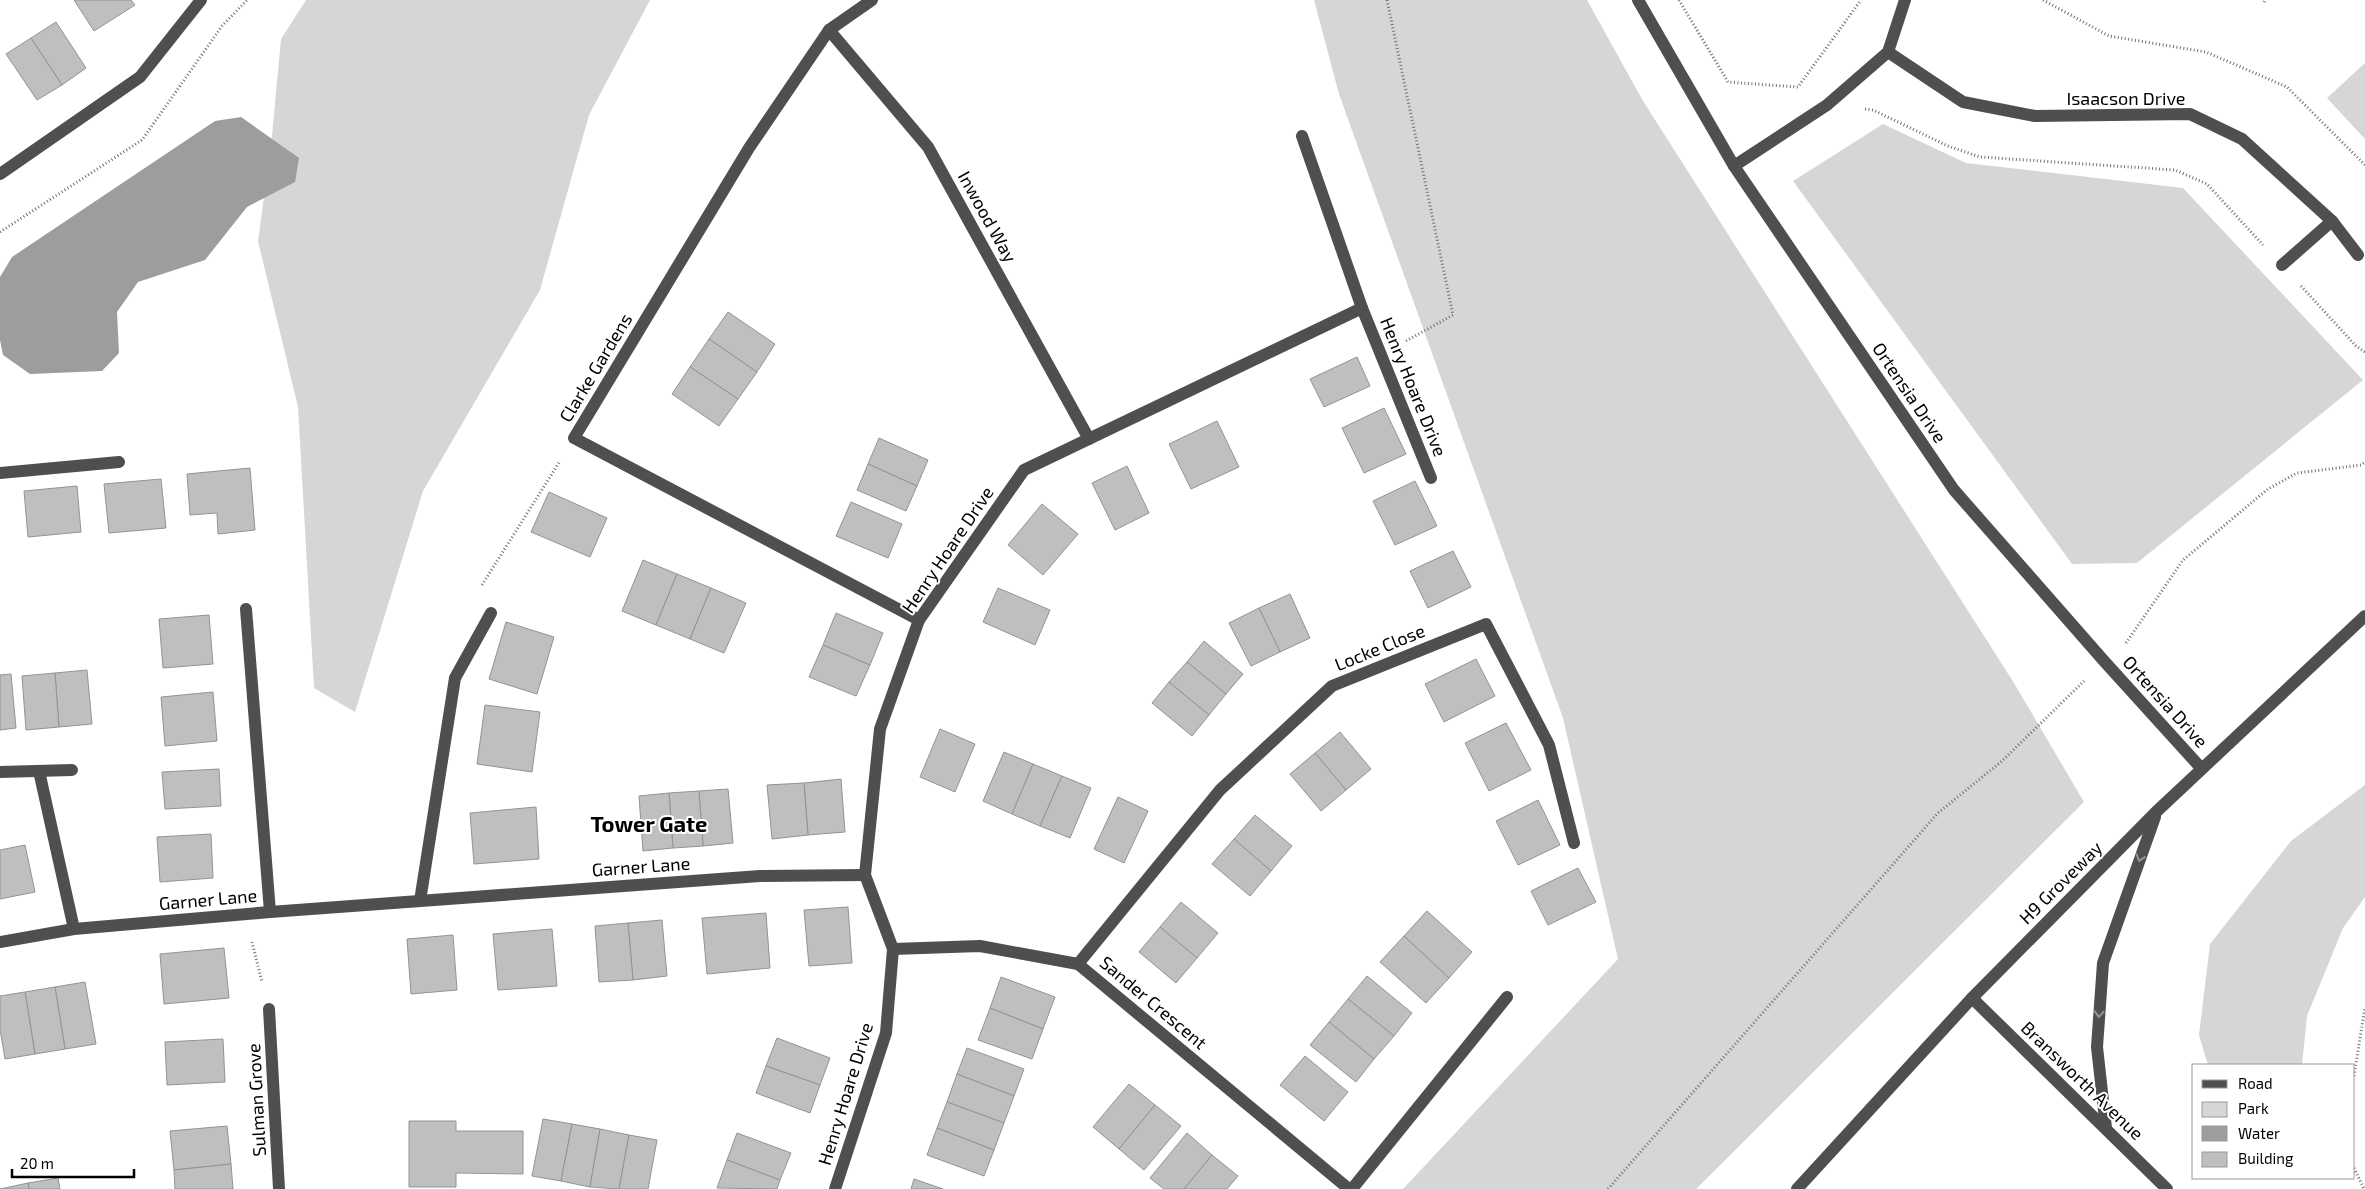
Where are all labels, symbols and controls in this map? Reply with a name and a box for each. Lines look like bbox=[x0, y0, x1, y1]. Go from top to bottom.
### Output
street label: Isaacson Drive bbox=[2067, 87, 2186, 109]
street label: Inwood Way bbox=[954, 167, 1022, 266]
street label: Clarke Gardens bbox=[554, 309, 636, 426]
street label: Henry Hoare Drive bbox=[1376, 314, 1452, 459]
street label: Ortensia Drive bbox=[1868, 338, 1952, 447]
street label: Henry Hoare Drive bbox=[897, 482, 998, 617]
street label: Locke Close bbox=[1331, 619, 1428, 675]
street label: Ortensia Drive bbox=[2119, 651, 2213, 752]
district label: Tower Gate bbox=[591, 810, 707, 836]
street label: H9 Groveway bbox=[2014, 836, 2107, 928]
street label: Garner Lane bbox=[591, 852, 691, 880]
one-way arrow bbox=[2136, 853, 2146, 862]
street label: Garner Lane bbox=[158, 884, 258, 914]
street label: Sander Crescent bbox=[1096, 951, 1212, 1053]
one-way arrow bbox=[2094, 1010, 2105, 1018]
street label: Bransworth Avenue bbox=[2017, 1016, 2148, 1144]
street label: Henry Hoare Drive bbox=[813, 1020, 877, 1168]
street label: Sulman Grove bbox=[242, 1043, 270, 1157]
legend bbox=[2192, 1064, 2355, 1179]
text: Road bbox=[2238, 1074, 2273, 1092]
text: Park bbox=[2238, 1099, 2269, 1117]
text: Water bbox=[2238, 1124, 2280, 1142]
scale bar bbox=[12, 1146, 135, 1178]
text: Building bbox=[2238, 1149, 2294, 1167]
text: 20 m bbox=[20, 1154, 54, 1172]

